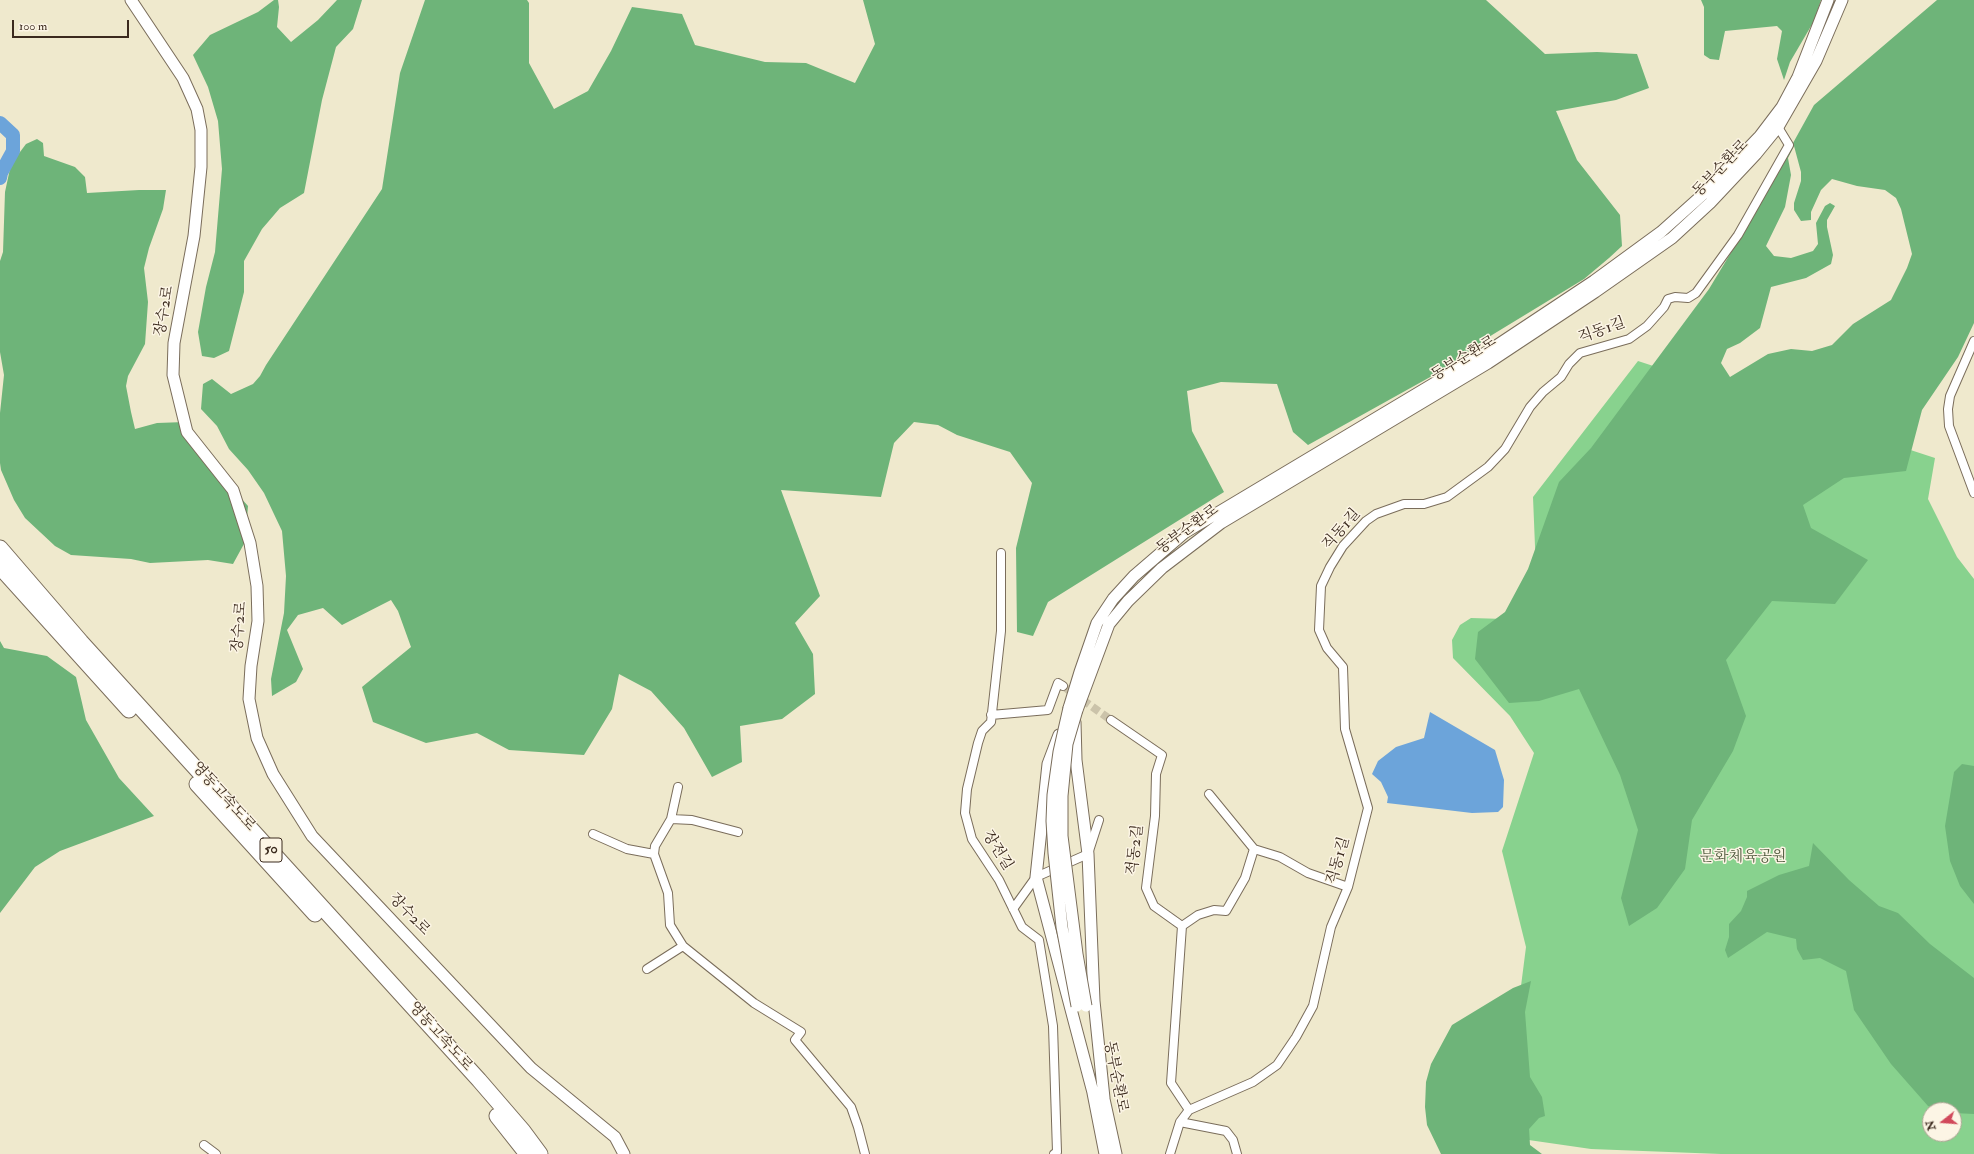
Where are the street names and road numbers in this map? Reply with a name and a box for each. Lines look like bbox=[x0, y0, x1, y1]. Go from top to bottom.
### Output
street label: 동부순환로 bbox=[1689, 137, 1753, 201]
street label: 장수2로 bbox=[152, 284, 178, 338]
street label: 직동1길 bbox=[1576, 314, 1628, 348]
street label: 동부순환로 bbox=[1428, 333, 1500, 385]
street label: 동부순환로 bbox=[1153, 501, 1223, 559]
street label: 직동1길 bbox=[1319, 506, 1365, 554]
street label: 장수2로 bbox=[229, 601, 251, 653]
street label: 영동고속도로 bbox=[187, 759, 259, 835]
street label: 적동2길 bbox=[1124, 824, 1148, 876]
street label: 장전길 bbox=[978, 828, 1016, 874]
street label: 직동1길 bbox=[1324, 835, 1354, 887]
road number: 50 bbox=[260, 838, 282, 862]
street label: 장수2로 bbox=[385, 890, 433, 940]
street label: 영동고속도로 bbox=[404, 999, 476, 1075]
street label: 동부순환로 bbox=[1099, 1040, 1131, 1114]

